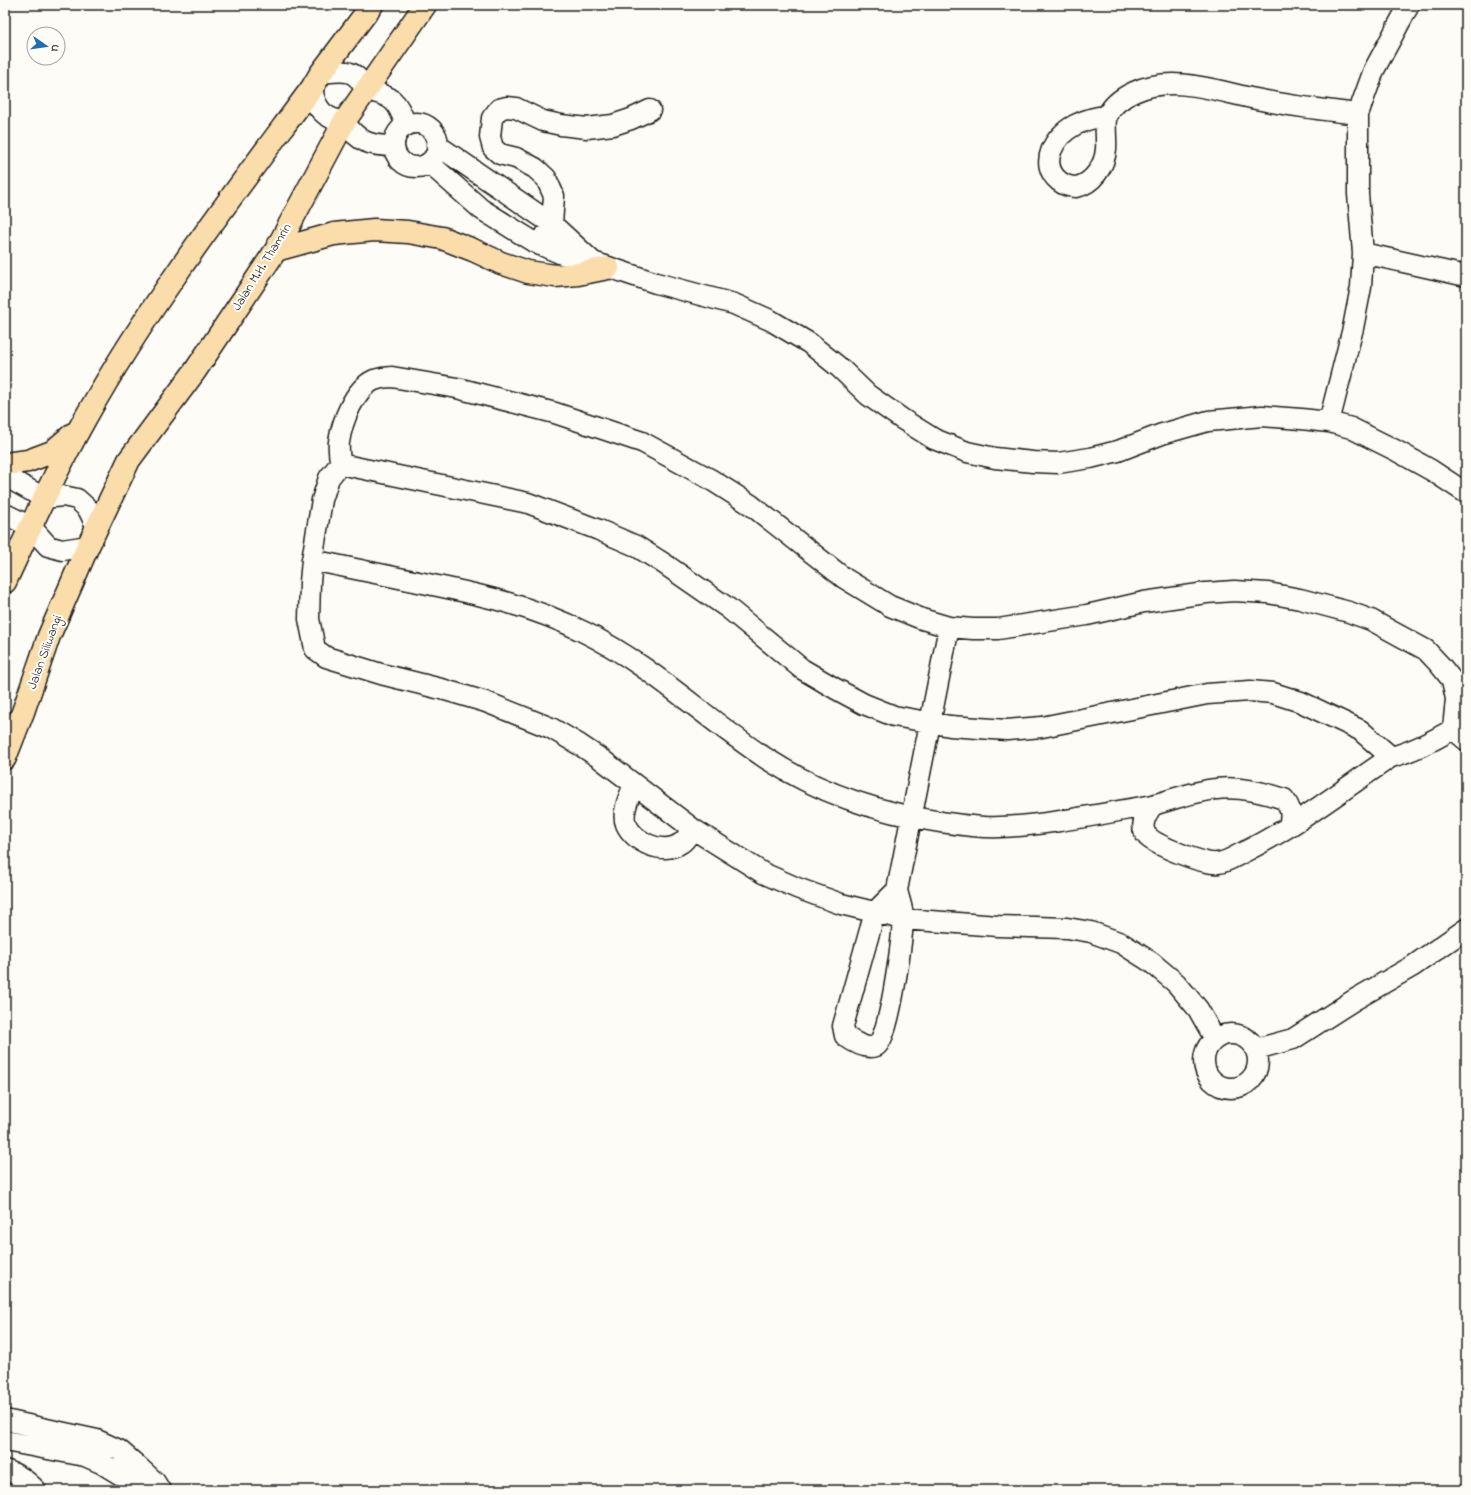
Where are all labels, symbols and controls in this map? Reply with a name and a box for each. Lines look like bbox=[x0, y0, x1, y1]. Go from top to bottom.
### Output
north arrow bbox=[26, 26, 66, 66]
text: U bbox=[46, 43, 63, 53]
street label: Jalan M.H. Thamrin bbox=[228, 220, 296, 314]
street label: Jalan Siliwangi bbox=[23, 612, 68, 692]

